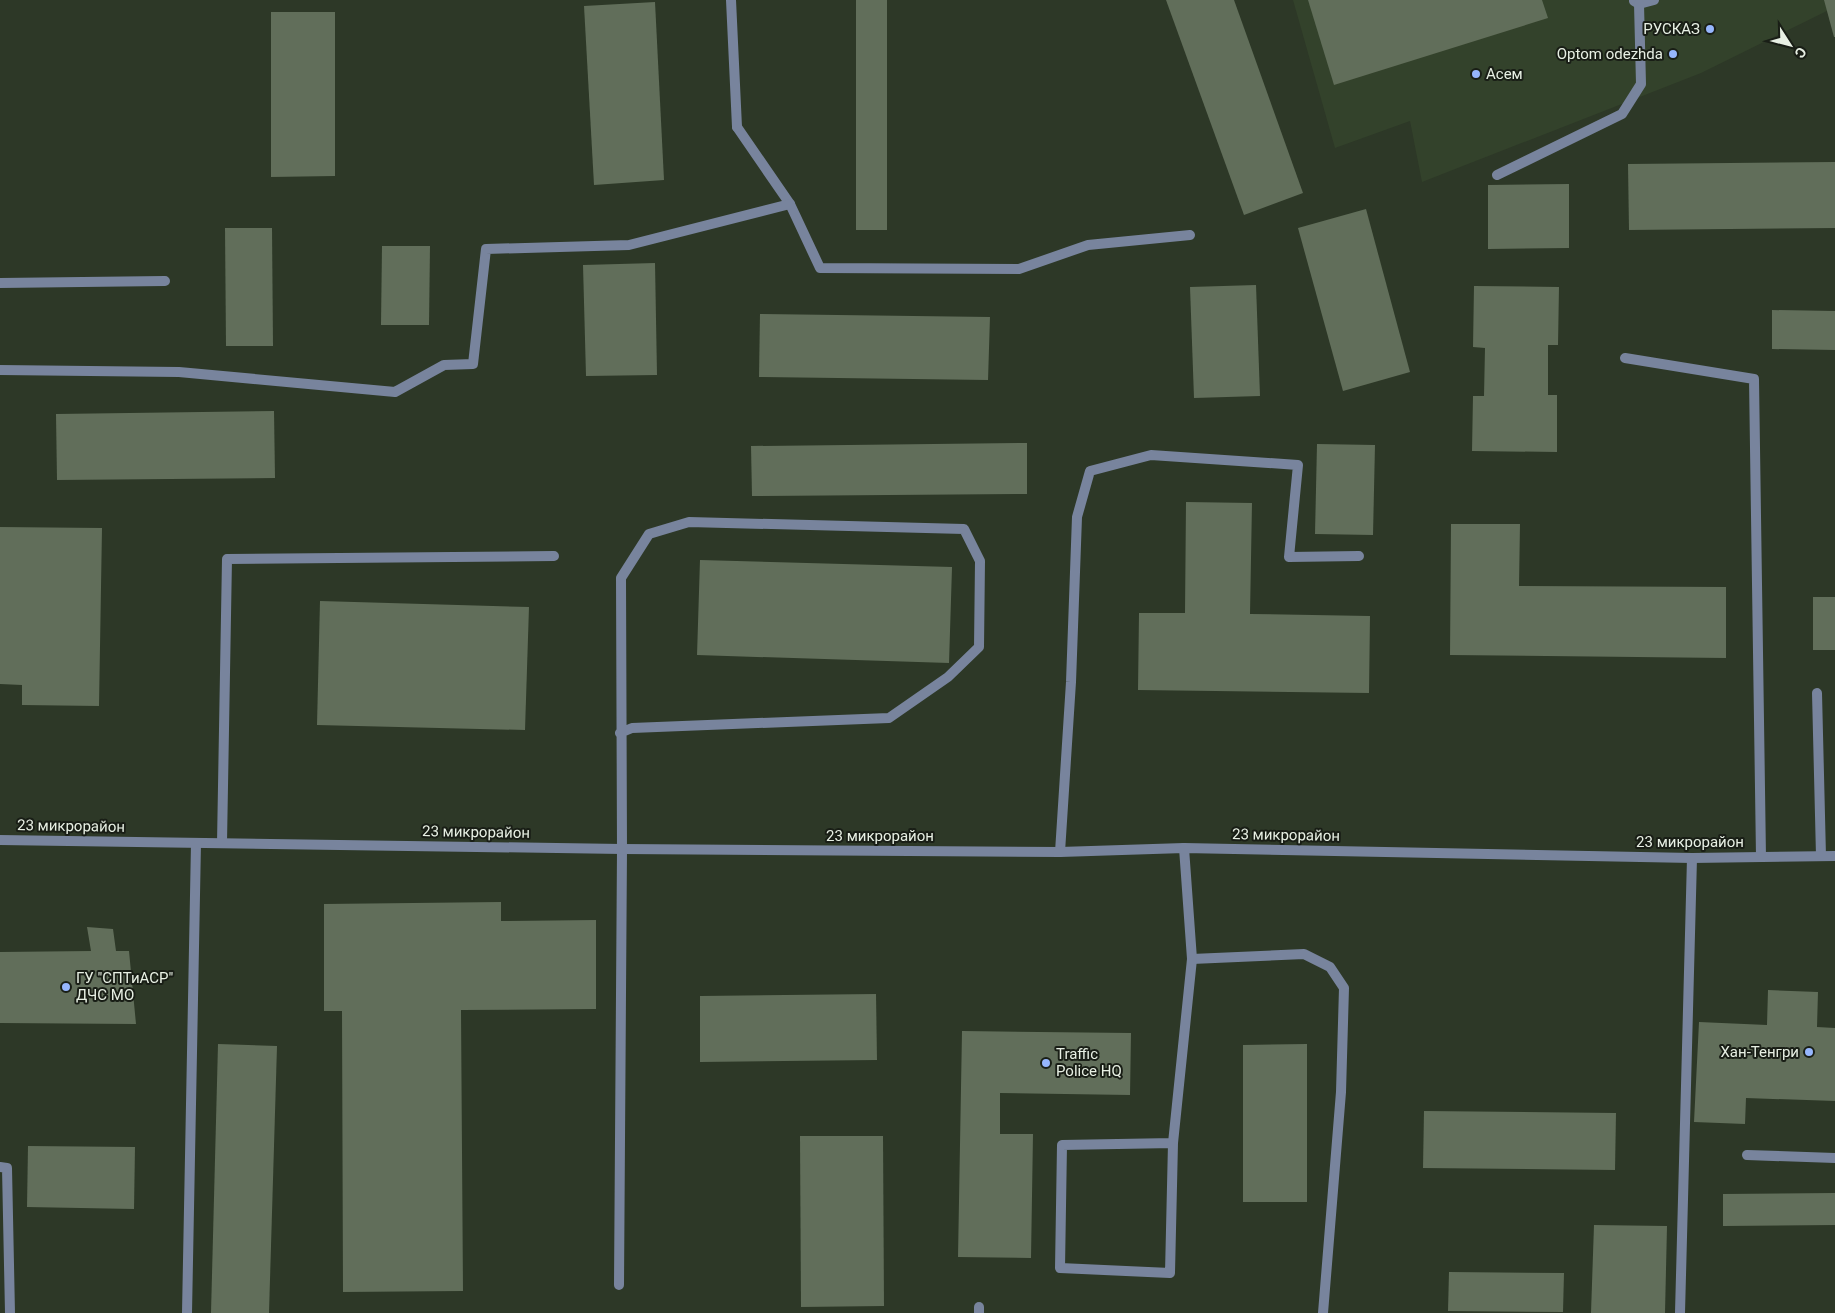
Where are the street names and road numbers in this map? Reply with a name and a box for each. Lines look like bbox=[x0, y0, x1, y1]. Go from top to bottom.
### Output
street label: 23 микрорайон bbox=[17, 816, 125, 836]
street label: 23 микрорайон bbox=[422, 822, 530, 842]
street label: 23 микрорайон bbox=[1232, 825, 1340, 845]
street label: 23 микрорайон bbox=[826, 827, 934, 845]
street label: 23 микрорайон bbox=[1636, 833, 1744, 851]

